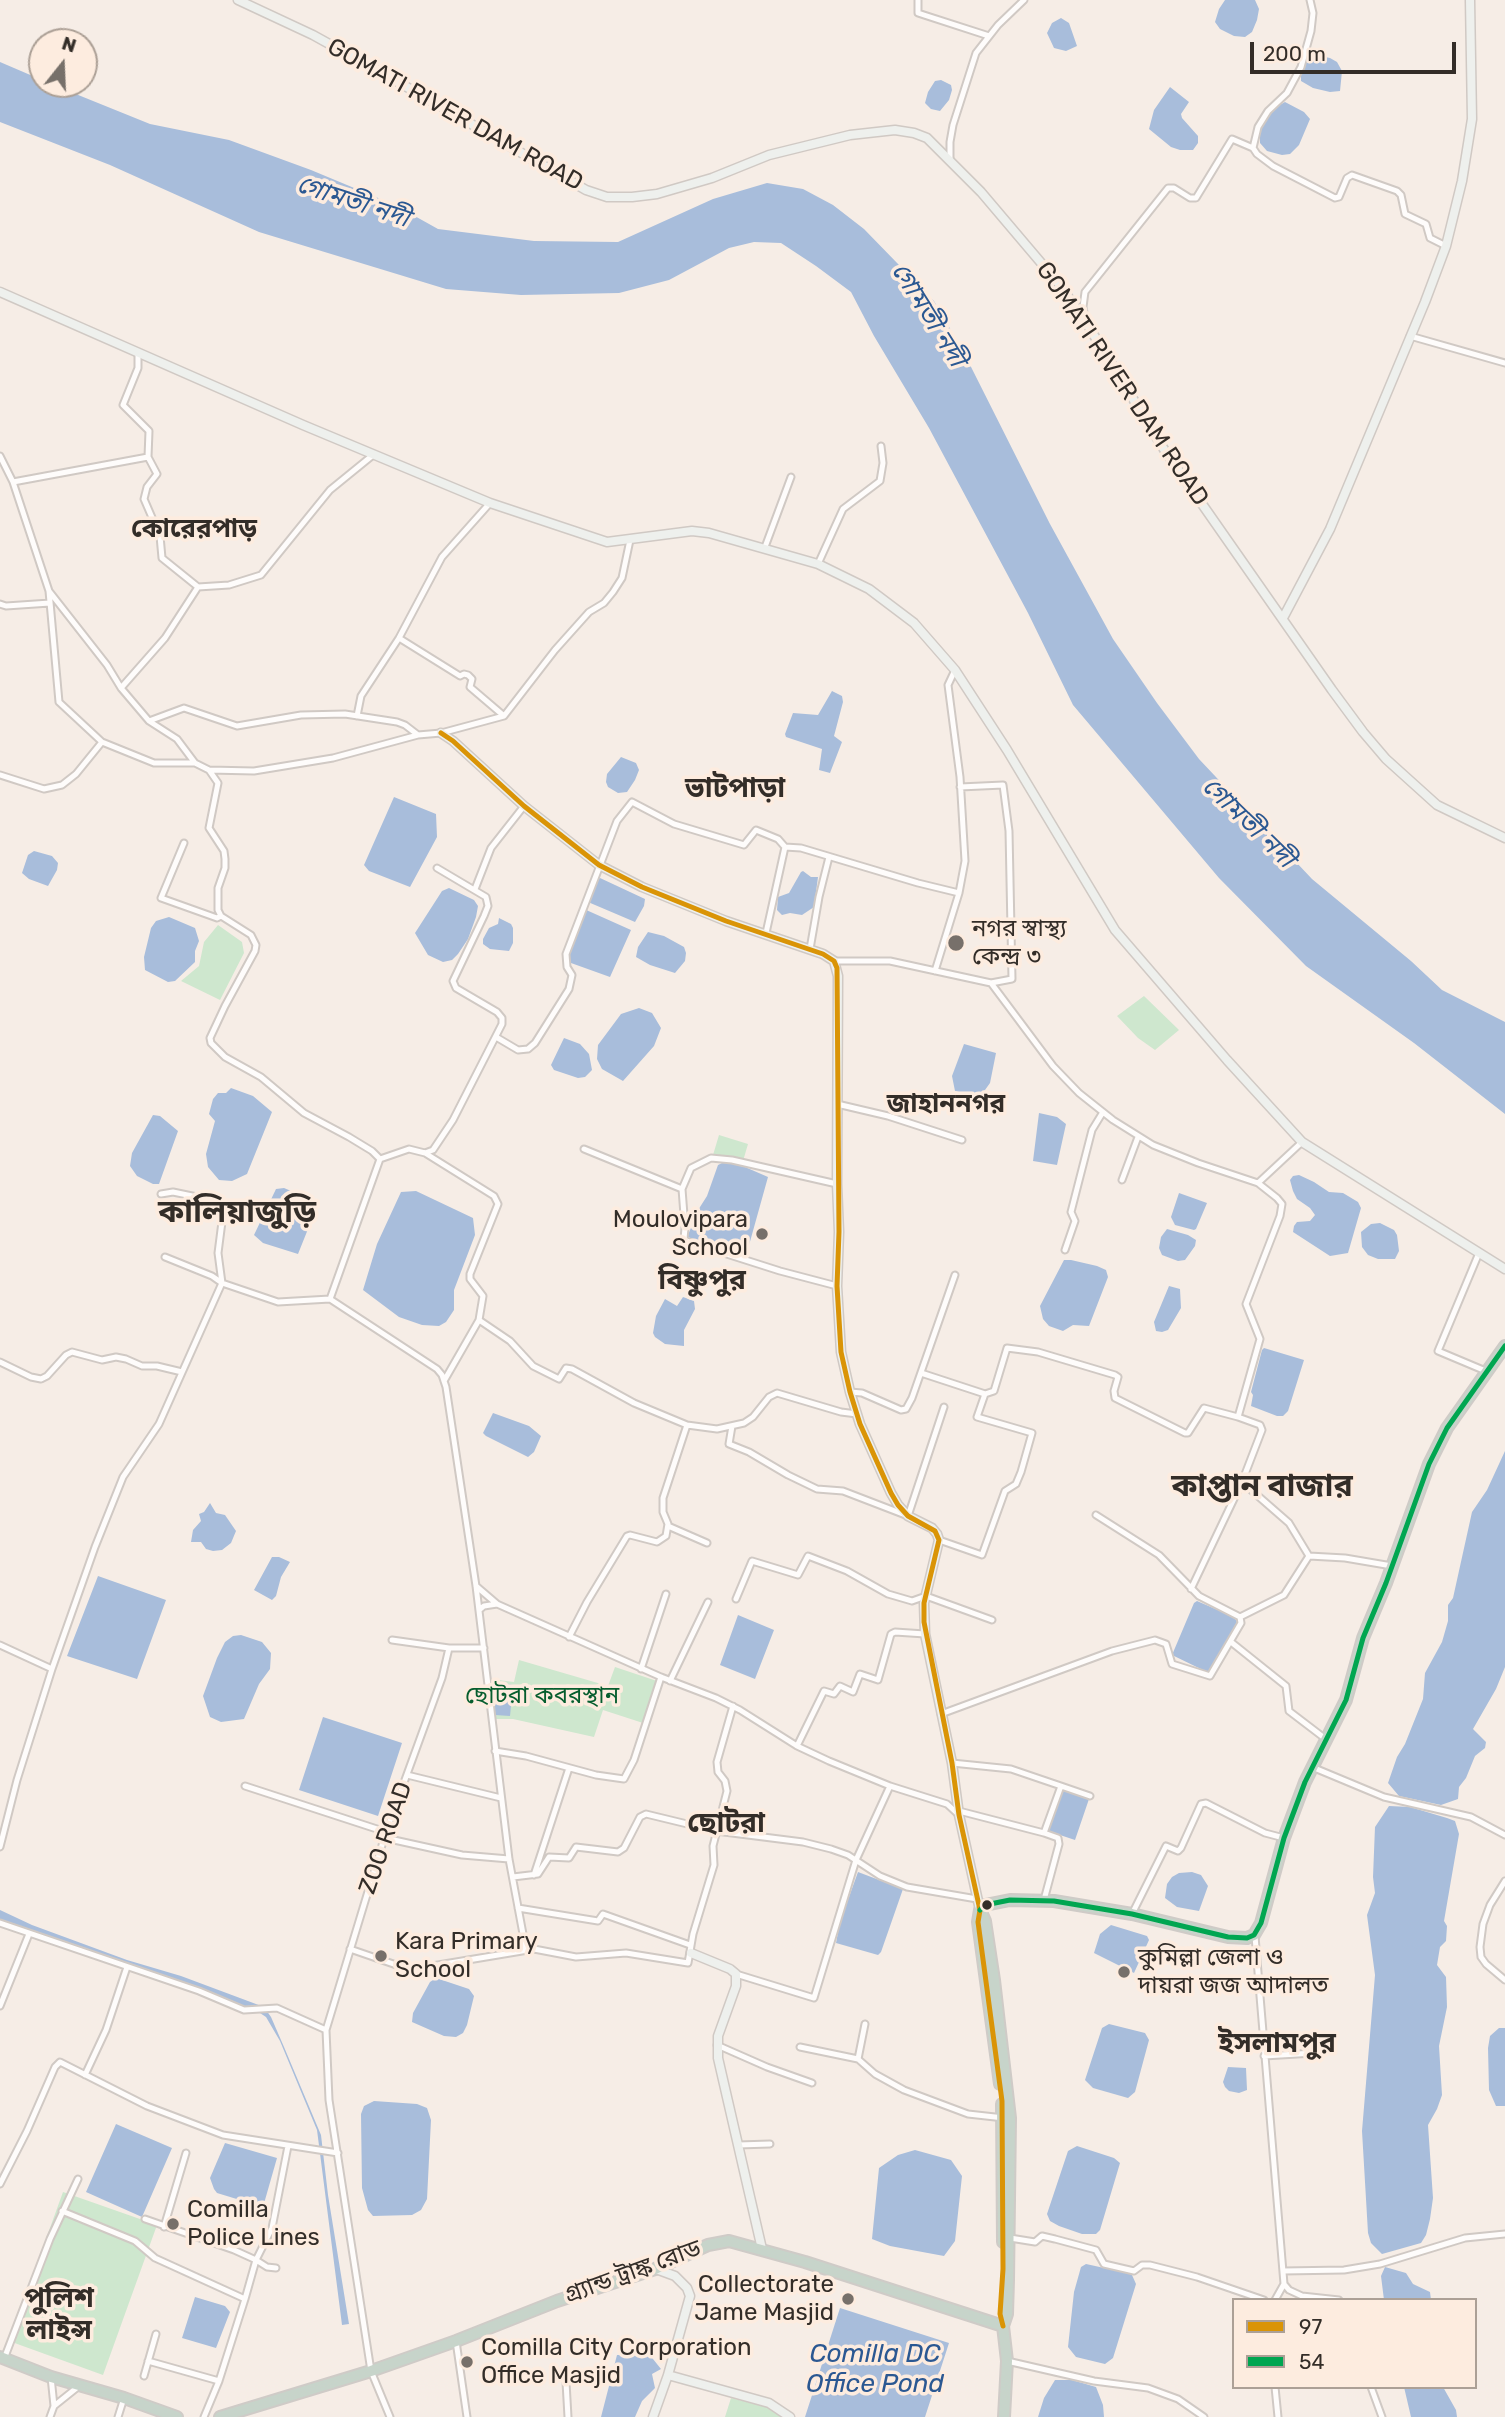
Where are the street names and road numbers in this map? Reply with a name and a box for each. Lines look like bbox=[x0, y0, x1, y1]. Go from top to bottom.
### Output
street label: GOMATI RIVER DAM ROAD bbox=[322, 33, 588, 197]
street label: GOMATI RIVER DAM ROAD bbox=[1030, 257, 1214, 511]
street label: ZOO ROAD bbox=[353, 1778, 419, 1898]
street label: গ্র্যান্ড ট্রাঙ্ক রোড bbox=[561, 2234, 705, 2310]

